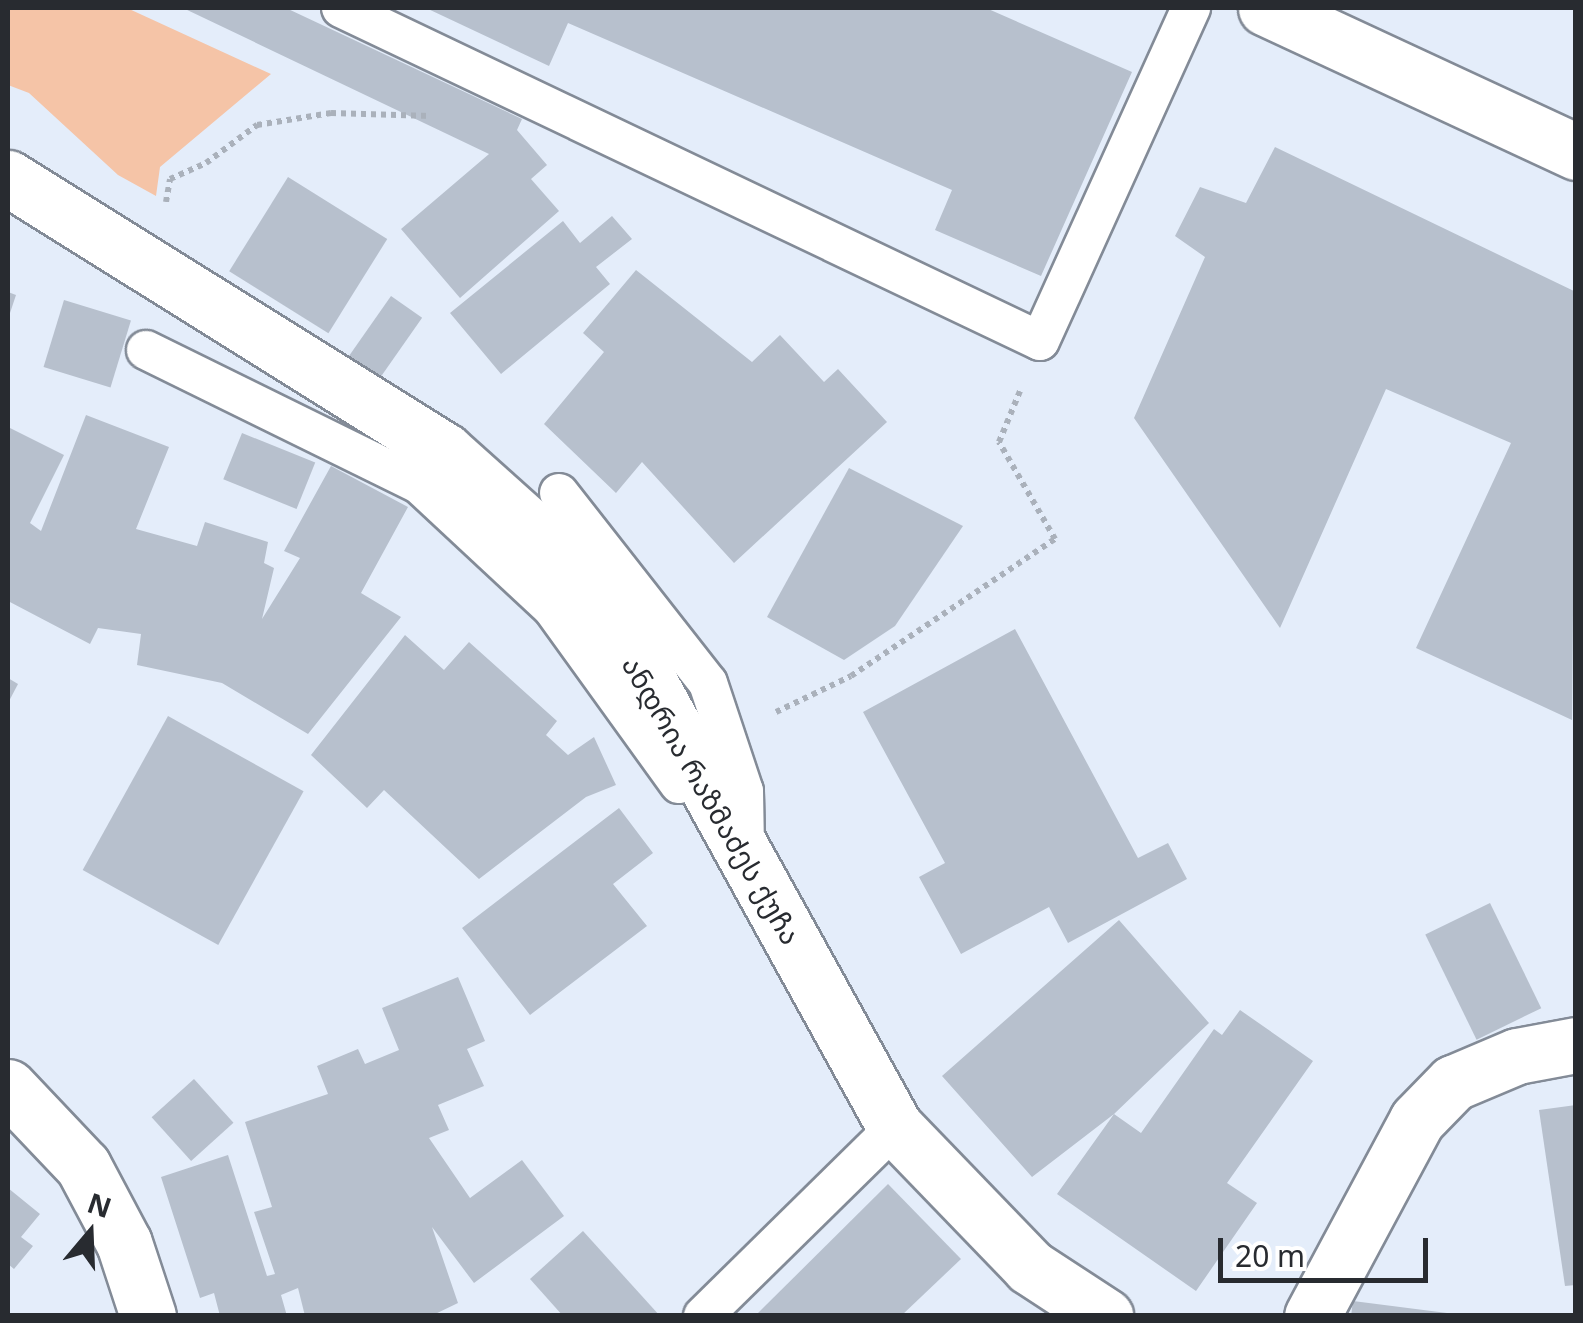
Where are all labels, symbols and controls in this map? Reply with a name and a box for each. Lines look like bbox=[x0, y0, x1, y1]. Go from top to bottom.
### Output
street label: ანდრია რაზმაძეს ქუჩა bbox=[616, 650, 808, 950]
north arrow bbox=[40, 1183, 140, 1283]
text: N bbox=[83, 1183, 117, 1226]
scale bar bbox=[1223, 1218, 1433, 1280]
text: 20 m bbox=[1235, 1235, 1305, 1276]

